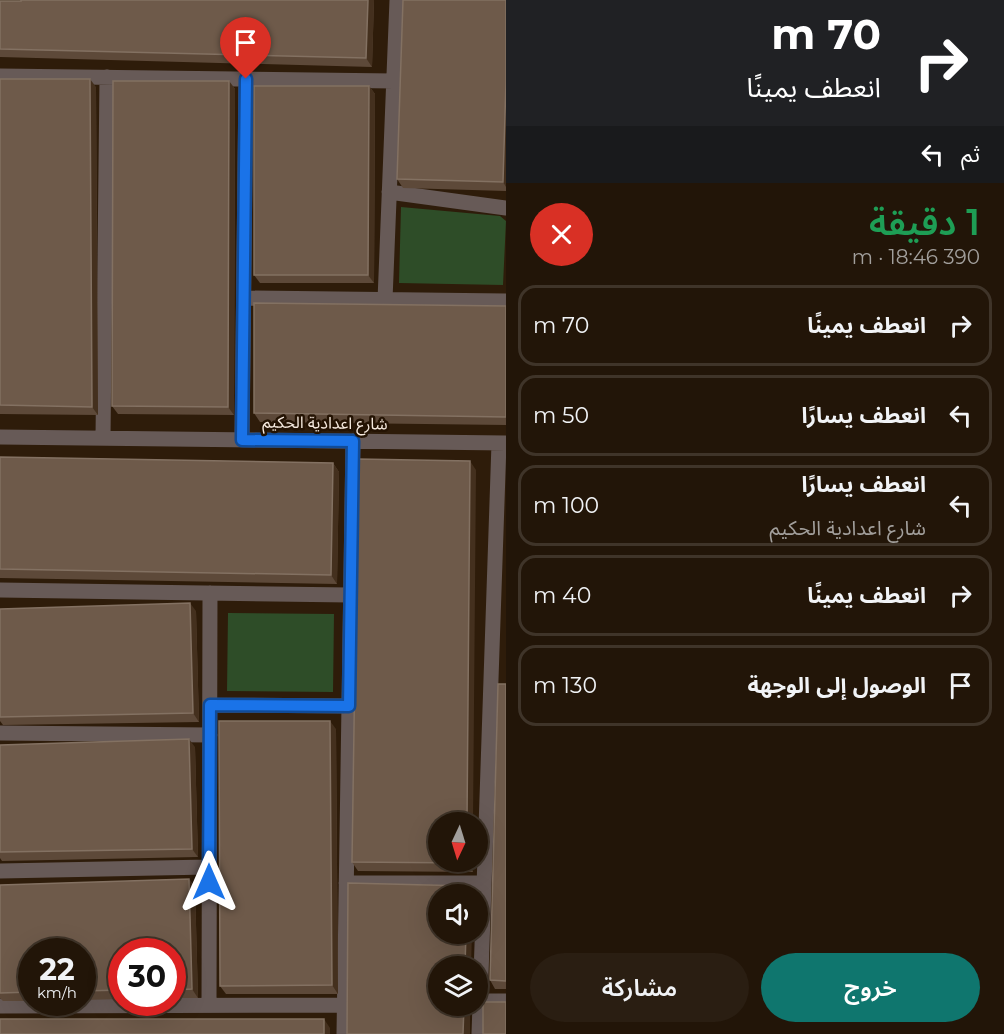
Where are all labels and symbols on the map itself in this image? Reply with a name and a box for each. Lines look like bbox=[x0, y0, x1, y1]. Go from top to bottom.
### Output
pin bbox=[220, 17, 271, 79]
street label: شارع اعدادية الحكيم bbox=[262, 412, 388, 437]
north arrow bbox=[428, 812, 488, 872]
position arrow bbox=[177, 850, 241, 914]
speed limit sign: 30 bbox=[108, 938, 186, 1016]

